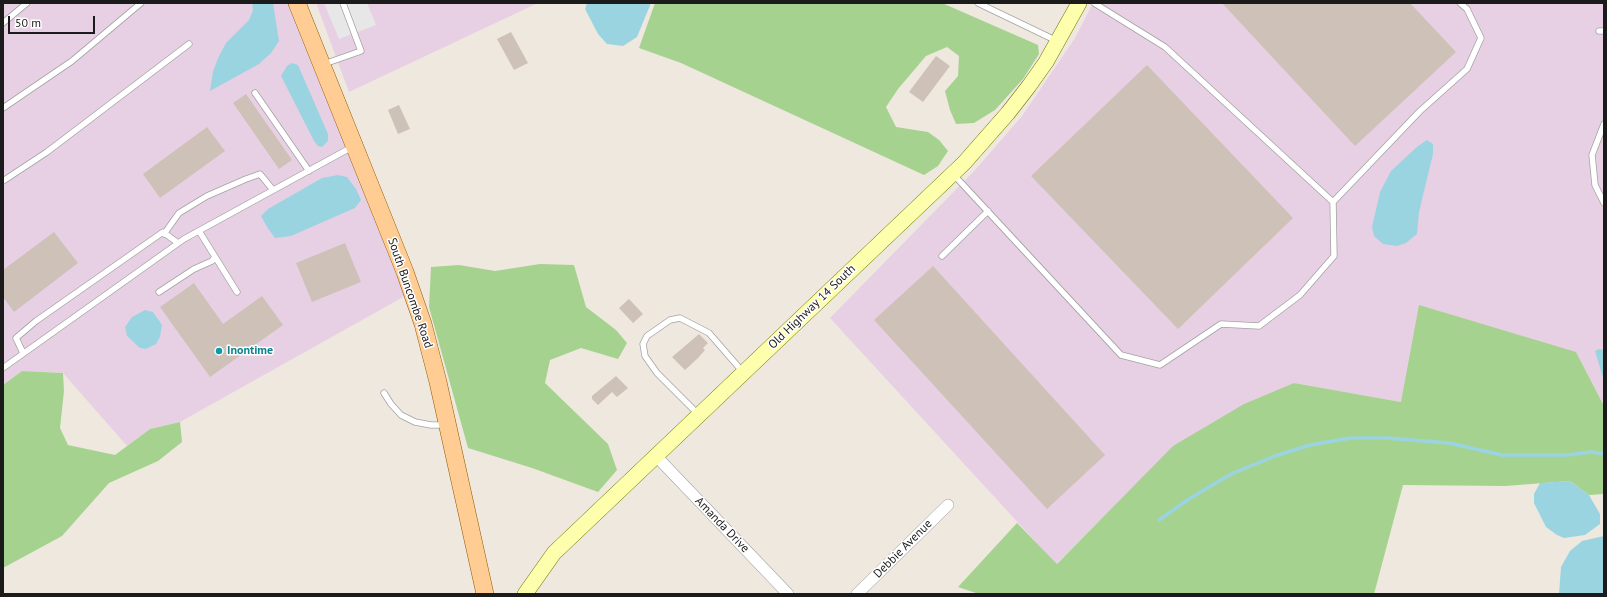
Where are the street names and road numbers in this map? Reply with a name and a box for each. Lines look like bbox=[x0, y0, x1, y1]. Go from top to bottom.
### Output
street label: South Buncombe Road bbox=[384, 236, 436, 350]
street label: Old Highway 14 South bbox=[765, 262, 859, 352]
street label: Amanda Drive bbox=[692, 494, 752, 556]
street label: Debbie Avenue bbox=[871, 517, 935, 581]

